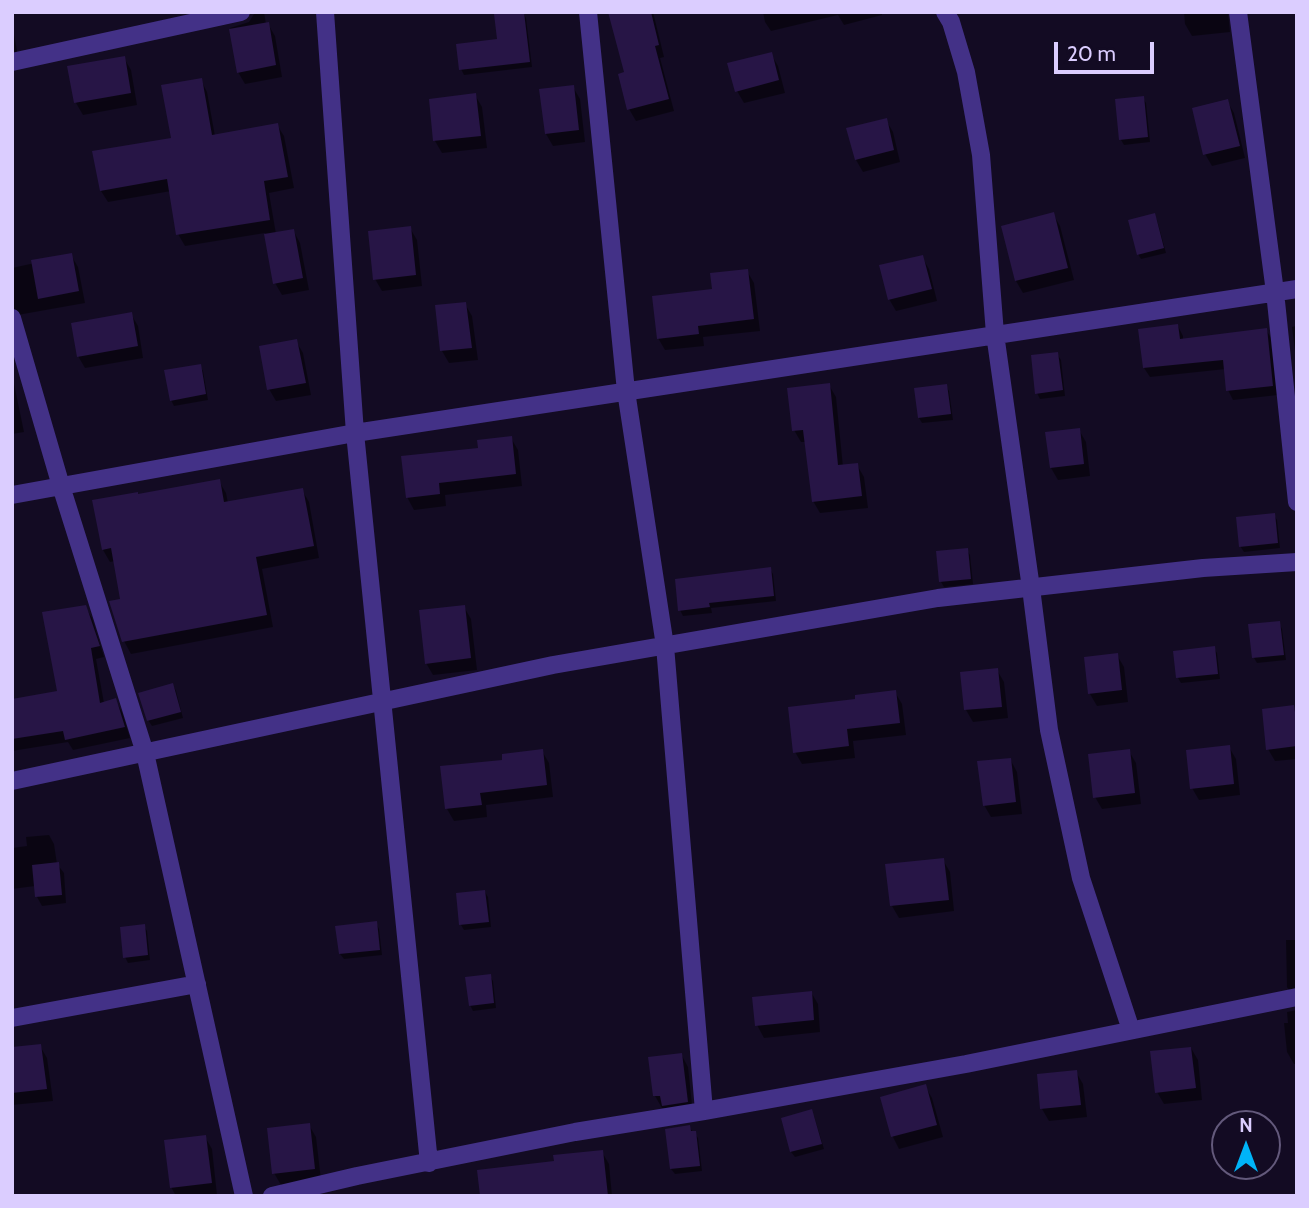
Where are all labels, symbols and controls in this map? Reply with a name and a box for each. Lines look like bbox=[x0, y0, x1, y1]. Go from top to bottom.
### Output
scale bar bbox=[1057, 28, 1157, 72]
text: 20 m bbox=[1067, 41, 1116, 66]
north arrow bbox=[1211, 1110, 1281, 1180]
text: N bbox=[1239, 1114, 1253, 1137]

